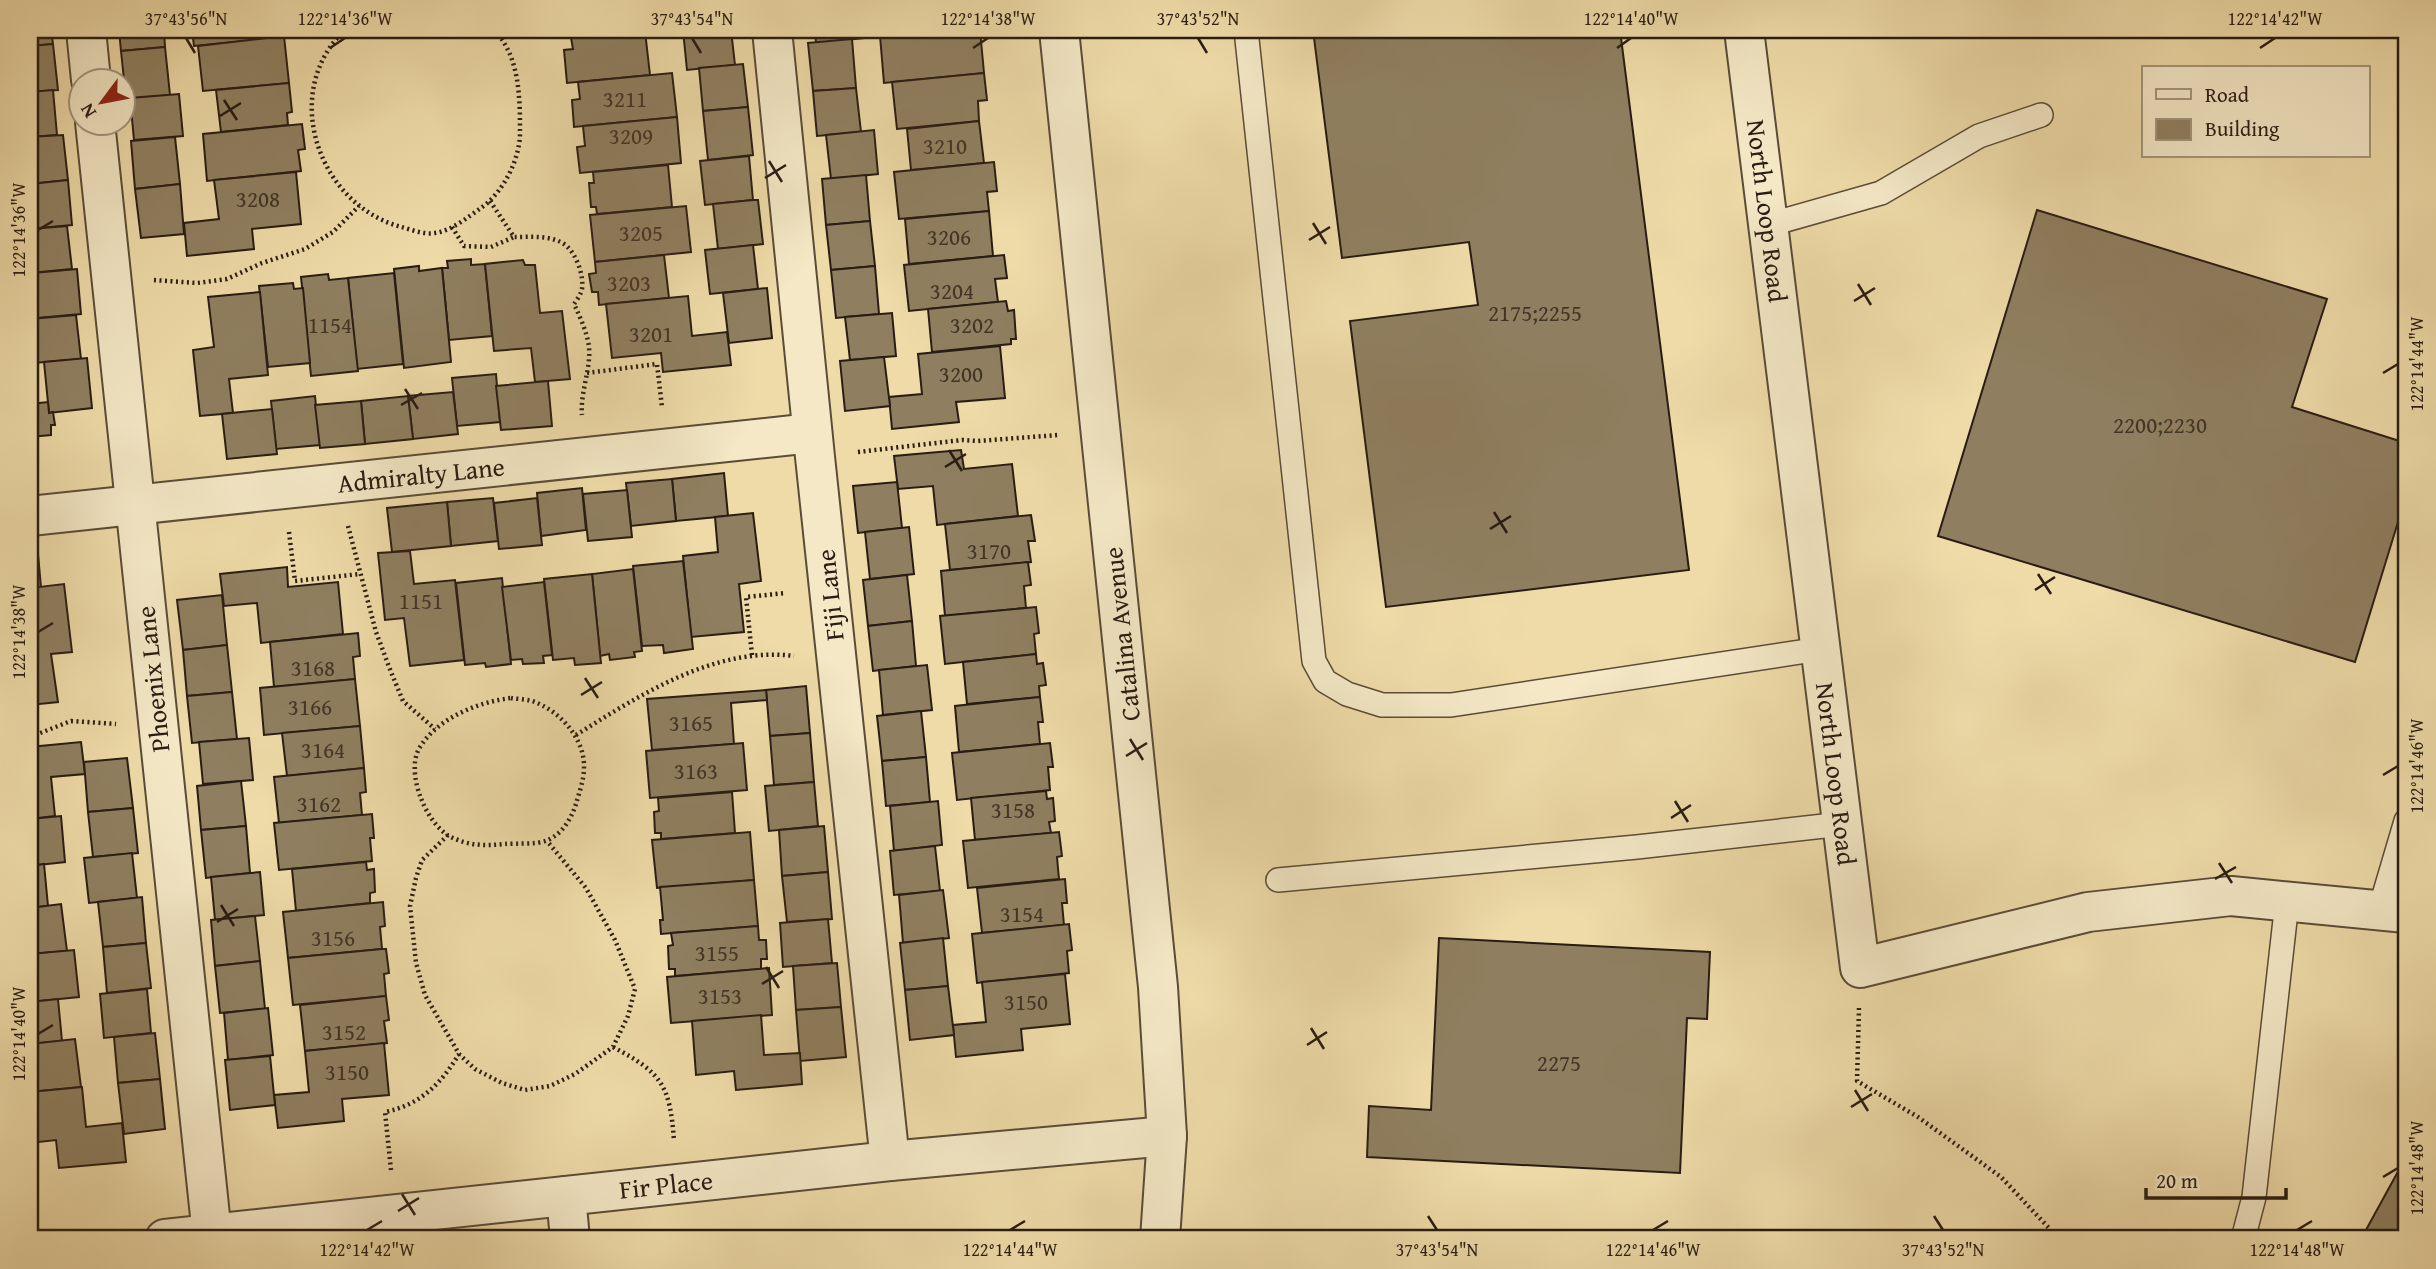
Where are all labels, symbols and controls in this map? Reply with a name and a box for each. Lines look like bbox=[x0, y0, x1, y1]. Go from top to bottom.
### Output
text: 37°43'56"N bbox=[145, 5, 228, 32]
text: 122°14'36"W bbox=[298, 5, 393, 32]
text: 37°43'54"N bbox=[651, 5, 734, 32]
text: 122°14'38"W bbox=[941, 5, 1036, 32]
text: 37°43'52"N bbox=[1157, 5, 1240, 32]
text: 122°14'40"W bbox=[1584, 5, 1679, 32]
text: 122°14'42"W bbox=[2228, 5, 2323, 32]
north arrow bbox=[66, 66, 136, 136]
legend bbox=[2142, 66, 2370, 158]
text: Road bbox=[2205, 79, 2250, 110]
house number: 3211 bbox=[603, 82, 647, 115]
text: N bbox=[72, 98, 103, 124]
text: Building bbox=[2205, 113, 2280, 144]
street label: North Loop Road bbox=[1737, 117, 1798, 305]
house number: 3209 bbox=[609, 119, 653, 152]
house number: 3210 bbox=[923, 129, 967, 162]
text: 122°14'36"W bbox=[5, 182, 32, 277]
house number: 3208 bbox=[236, 182, 280, 215]
house number: 3205 bbox=[619, 216, 663, 249]
house number: 3206 bbox=[927, 220, 971, 253]
house number: 3203 bbox=[607, 266, 651, 299]
house number: 3204 bbox=[930, 274, 974, 307]
house number: 2175;2255 bbox=[1488, 296, 1582, 329]
house number: 1154 bbox=[308, 308, 352, 341]
house number: 3202 bbox=[950, 308, 994, 341]
text: 122°14'44"W bbox=[2403, 316, 2430, 411]
house number: 3201 bbox=[629, 317, 673, 350]
house number: 3200 bbox=[939, 357, 983, 390]
house number: 2200;2230 bbox=[2113, 408, 2207, 441]
street label: Admiralty Lane bbox=[335, 446, 506, 503]
house number: 3170 bbox=[967, 534, 1011, 567]
street label: Catalina Avenue bbox=[1093, 545, 1150, 723]
street label: Fiji Lane bbox=[805, 547, 854, 643]
text: 122°14'38"W bbox=[5, 584, 32, 679]
house number: 1151 bbox=[399, 584, 443, 617]
street label: Phoenix Lane bbox=[125, 604, 180, 754]
house number: 3168 bbox=[291, 651, 335, 684]
street label: North Loop Road bbox=[1806, 680, 1867, 868]
house number: 3166 bbox=[288, 690, 332, 723]
house number: 3165 bbox=[669, 706, 713, 739]
text: 122°14'46"W bbox=[2403, 718, 2430, 813]
house number: 3164 bbox=[301, 733, 345, 766]
house number: 3163 bbox=[674, 754, 718, 787]
house number: 3162 bbox=[297, 787, 341, 820]
house number: 3158 bbox=[991, 793, 1035, 826]
house number: 3154 bbox=[1000, 897, 1044, 930]
house number: 3156 bbox=[311, 921, 355, 954]
house number: 3155 bbox=[695, 936, 739, 969]
house number: 3153 bbox=[698, 979, 742, 1012]
house number: 3150 bbox=[1004, 985, 1048, 1018]
text: 122°14'40"W bbox=[5, 986, 32, 1081]
house number: 3152 bbox=[322, 1015, 366, 1048]
house number: 2275 bbox=[1537, 1046, 1581, 1079]
house number: 3150 bbox=[325, 1055, 369, 1088]
text: 122°14'48"W bbox=[2403, 1120, 2430, 1215]
scale bar bbox=[2146, 1157, 2286, 1201]
street label: Fir Place bbox=[617, 1160, 715, 1209]
text: 20 m bbox=[2156, 1165, 2198, 1196]
text: 122°14'42"W bbox=[320, 1236, 415, 1263]
text: 122°14'44"W bbox=[963, 1236, 1058, 1263]
text: 37°43'54"N bbox=[1396, 1236, 1479, 1263]
text: 122°14'46"W bbox=[1606, 1236, 1701, 1263]
text: 37°43'52"N bbox=[1902, 1236, 1985, 1263]
text: 122°14'48"W bbox=[2250, 1236, 2345, 1263]

